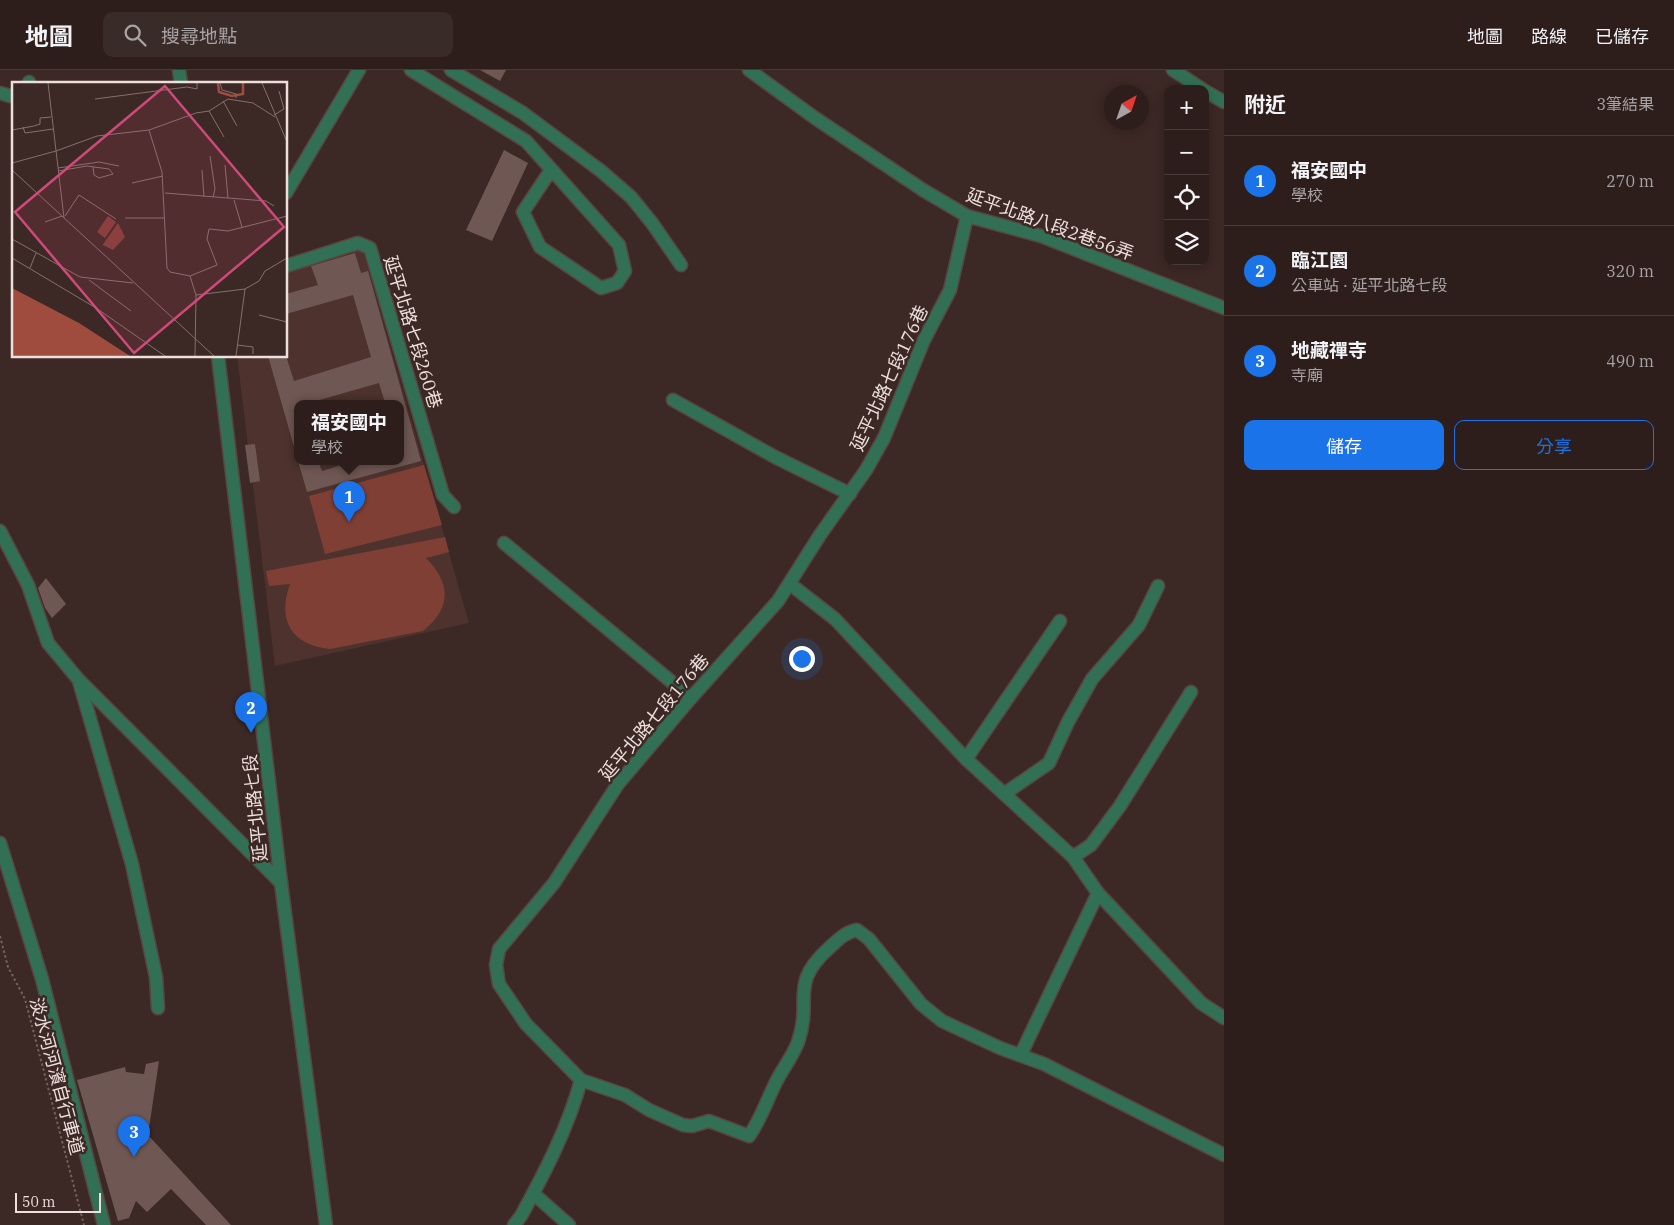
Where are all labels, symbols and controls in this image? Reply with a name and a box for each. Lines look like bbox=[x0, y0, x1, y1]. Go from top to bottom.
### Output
search box bbox=[103, 12, 453, 57]
text: 地圖 bbox=[25, 20, 73, 52]
icon: search bbox=[121, 21, 149, 49]
text: 搜尋地點 bbox=[161, 24, 237, 48]
text: 地圖 bbox=[1467, 25, 1503, 48]
text: 路線 bbox=[1531, 25, 1567, 48]
text: 已儲存 bbox=[1595, 25, 1649, 48]
inset map bbox=[12, 82, 288, 358]
north arrow bbox=[1104, 85, 1149, 130]
map controls bbox=[1164, 85, 1209, 265]
button: + bbox=[1164, 85, 1209, 130]
text: 附近 bbox=[1244, 90, 1286, 118]
text: 3筆結果 bbox=[1596, 94, 1654, 114]
button: − bbox=[1164, 130, 1209, 175]
text: 福安國中 bbox=[1291, 158, 1367, 182]
text: 1 bbox=[1255, 171, 1265, 191]
text: 270 m bbox=[1606, 171, 1654, 191]
button: locate bbox=[1164, 175, 1209, 220]
street label: 延平北路八段2巷56弄 bbox=[963, 183, 1137, 265]
text: 學校 bbox=[1291, 185, 1323, 205]
button: layers bbox=[1164, 220, 1209, 265]
text: 臨江園 bbox=[1291, 248, 1348, 272]
street label: 延平北路七段260巷 bbox=[379, 253, 447, 411]
text: 2 bbox=[1255, 261, 1265, 281]
text: 320 m bbox=[1606, 261, 1654, 281]
text: 公車站 · 延平北路七段 bbox=[1291, 275, 1448, 295]
street label: 延平北路七段176巷 bbox=[845, 301, 933, 455]
text: 地藏禪寺 bbox=[1291, 338, 1367, 362]
text: 3 bbox=[1255, 351, 1265, 371]
text: 490 m bbox=[1606, 351, 1654, 371]
text: 寺廟 bbox=[1291, 365, 1323, 385]
popup bbox=[294, 400, 404, 465]
text: 福安國中 bbox=[311, 410, 387, 434]
button: 儲存 bbox=[1244, 420, 1444, 470]
button: 分享 bbox=[1454, 420, 1654, 470]
text: 學校 bbox=[311, 437, 343, 457]
pin: 1 bbox=[333, 481, 365, 522]
your location bbox=[789, 646, 815, 672]
street label: 延平北路七段176巷 bbox=[594, 649, 714, 785]
pin: 2 bbox=[235, 692, 267, 733]
street label: 延平北路七段 bbox=[238, 753, 272, 863]
street label: 淡水河河濱自行車道 bbox=[25, 995, 89, 1157]
pin: 3 bbox=[118, 1116, 150, 1157]
scale bar bbox=[15, 1190, 101, 1213]
text: 50 m bbox=[22, 1193, 55, 1211]

